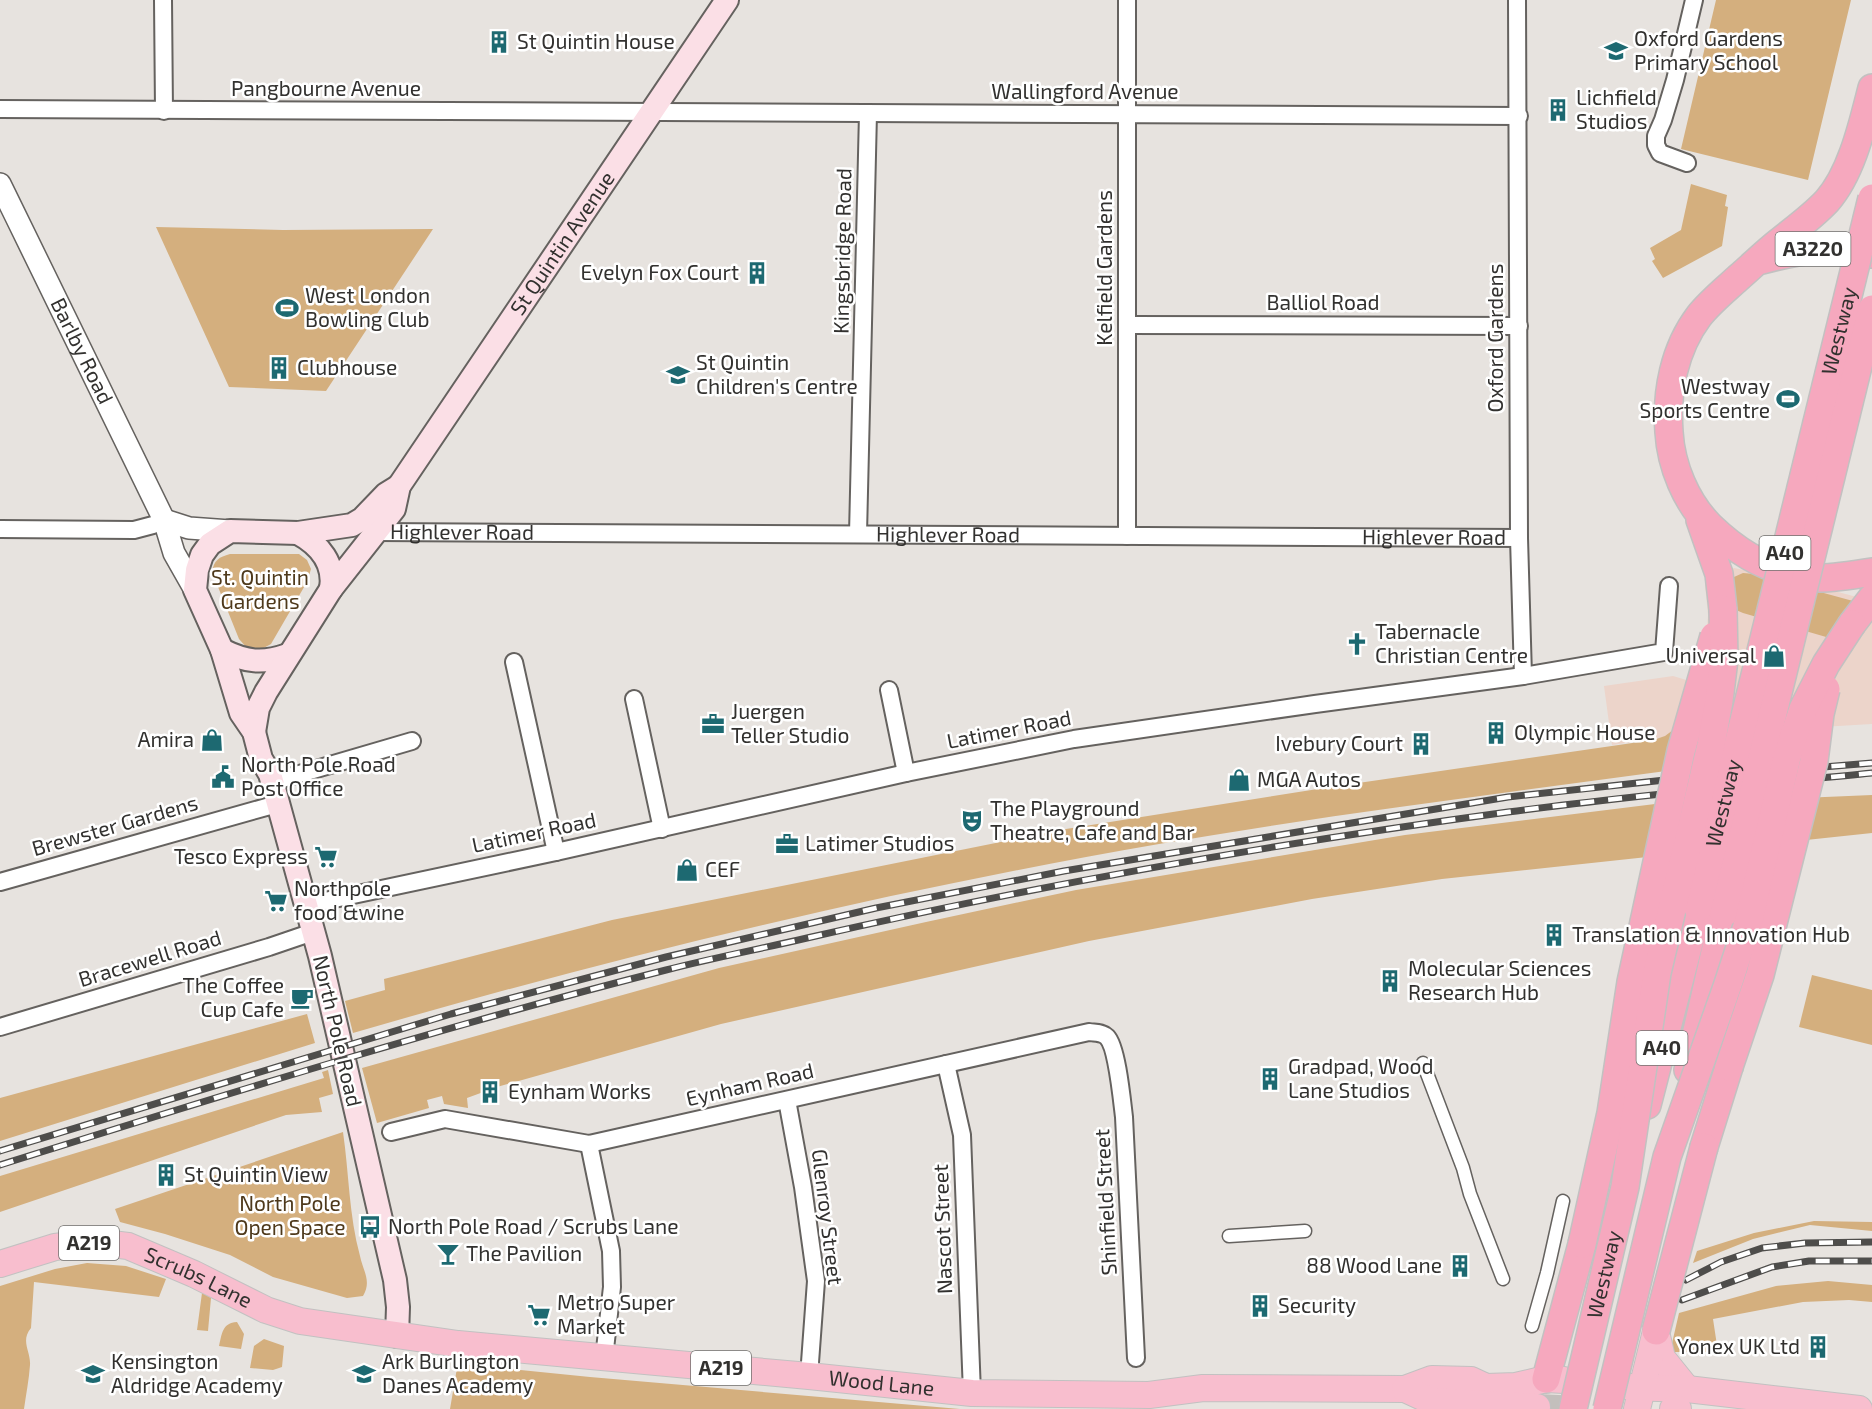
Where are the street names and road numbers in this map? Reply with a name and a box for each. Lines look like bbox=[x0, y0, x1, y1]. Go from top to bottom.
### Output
street label: Pangbourne Avenue bbox=[231, 75, 421, 100]
street label: Wallingford Avenue bbox=[991, 78, 1179, 103]
street label: St Quintin Avenue bbox=[504, 166, 619, 319]
street label: Kingsbridge Road bbox=[828, 168, 855, 334]
street label: Kelfield Gardens bbox=[1091, 190, 1116, 346]
road number: A3220 bbox=[1776, 232, 1850, 266]
street label: Oxford Gardens bbox=[1482, 264, 1507, 412]
street label: Westway bbox=[1815, 284, 1861, 377]
street label: Balliol Road bbox=[1267, 289, 1379, 314]
street label: Barlby Road bbox=[47, 293, 119, 408]
street label: Highlever Road bbox=[390, 518, 534, 544]
street label: Highlever Road bbox=[876, 521, 1020, 546]
street label: Highlever Road bbox=[1362, 523, 1506, 549]
road number: A40 bbox=[1760, 536, 1810, 570]
street label: Latimer Road bbox=[944, 704, 1073, 753]
street label: Westway bbox=[1699, 756, 1745, 849]
street label: Brewster Gardens bbox=[29, 789, 200, 860]
street label: Latimer Road bbox=[469, 806, 598, 857]
street label: Bracewell Road bbox=[75, 924, 224, 991]
street label: North Pole Road bbox=[309, 952, 368, 1109]
road number: A40 bbox=[1636, 1031, 1688, 1065]
street label: Eynham Road bbox=[683, 1057, 816, 1110]
street label: Shinfield Street bbox=[1088, 1128, 1121, 1276]
street label: Glenroy Street bbox=[808, 1148, 849, 1286]
street label: Nascot Street bbox=[927, 1164, 956, 1294]
road number: A219 bbox=[59, 1226, 119, 1260]
street label: Westway bbox=[1581, 1228, 1625, 1321]
street label: Scrubs Lane bbox=[141, 1241, 257, 1312]
road number: A219 bbox=[691, 1351, 751, 1385]
street label: Wood Lane bbox=[828, 1364, 936, 1400]

